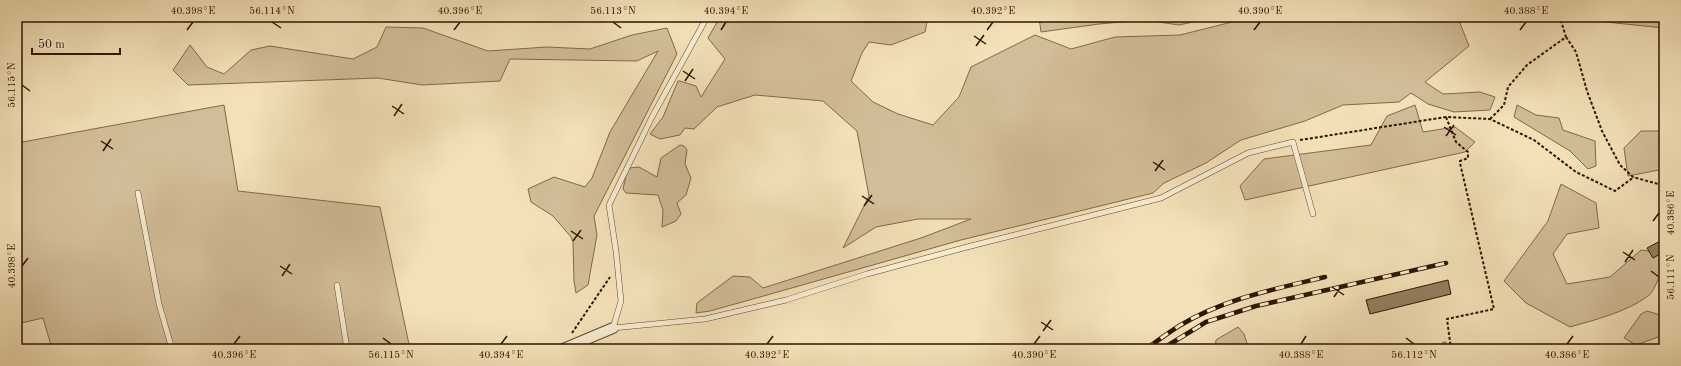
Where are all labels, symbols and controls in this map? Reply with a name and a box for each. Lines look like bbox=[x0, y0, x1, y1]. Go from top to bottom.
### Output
text: 40.398°E bbox=[171, 6, 215, 16]
text: 56.114°N bbox=[249, 6, 295, 16]
text: 40.396°E bbox=[438, 6, 482, 16]
text: 56.113°N bbox=[590, 6, 636, 16]
text: 40.394°E bbox=[704, 6, 748, 16]
text: 40.392°E bbox=[971, 6, 1015, 16]
text: 40.390°E bbox=[1238, 6, 1282, 16]
text: 40.388°E bbox=[1504, 6, 1548, 16]
scale bar bbox=[32, 30, 120, 56]
text: 50 m bbox=[38, 38, 65, 51]
text: 56.115°N bbox=[7, 62, 17, 108]
text: 40.386°E bbox=[1666, 191, 1676, 235]
text: 40.398°E bbox=[7, 244, 17, 288]
text: 56.111°N bbox=[1666, 254, 1676, 300]
text: 40.396°E bbox=[212, 350, 256, 360]
text: 56.115°N bbox=[368, 350, 414, 360]
text: 40.394°E bbox=[479, 350, 523, 360]
text: 40.392°E bbox=[745, 350, 789, 360]
text: 40.390°E bbox=[1012, 350, 1056, 360]
text: 40.388°E bbox=[1279, 350, 1323, 360]
text: 56.112°N bbox=[1391, 350, 1437, 360]
text: 40.386°E bbox=[1545, 350, 1589, 360]

